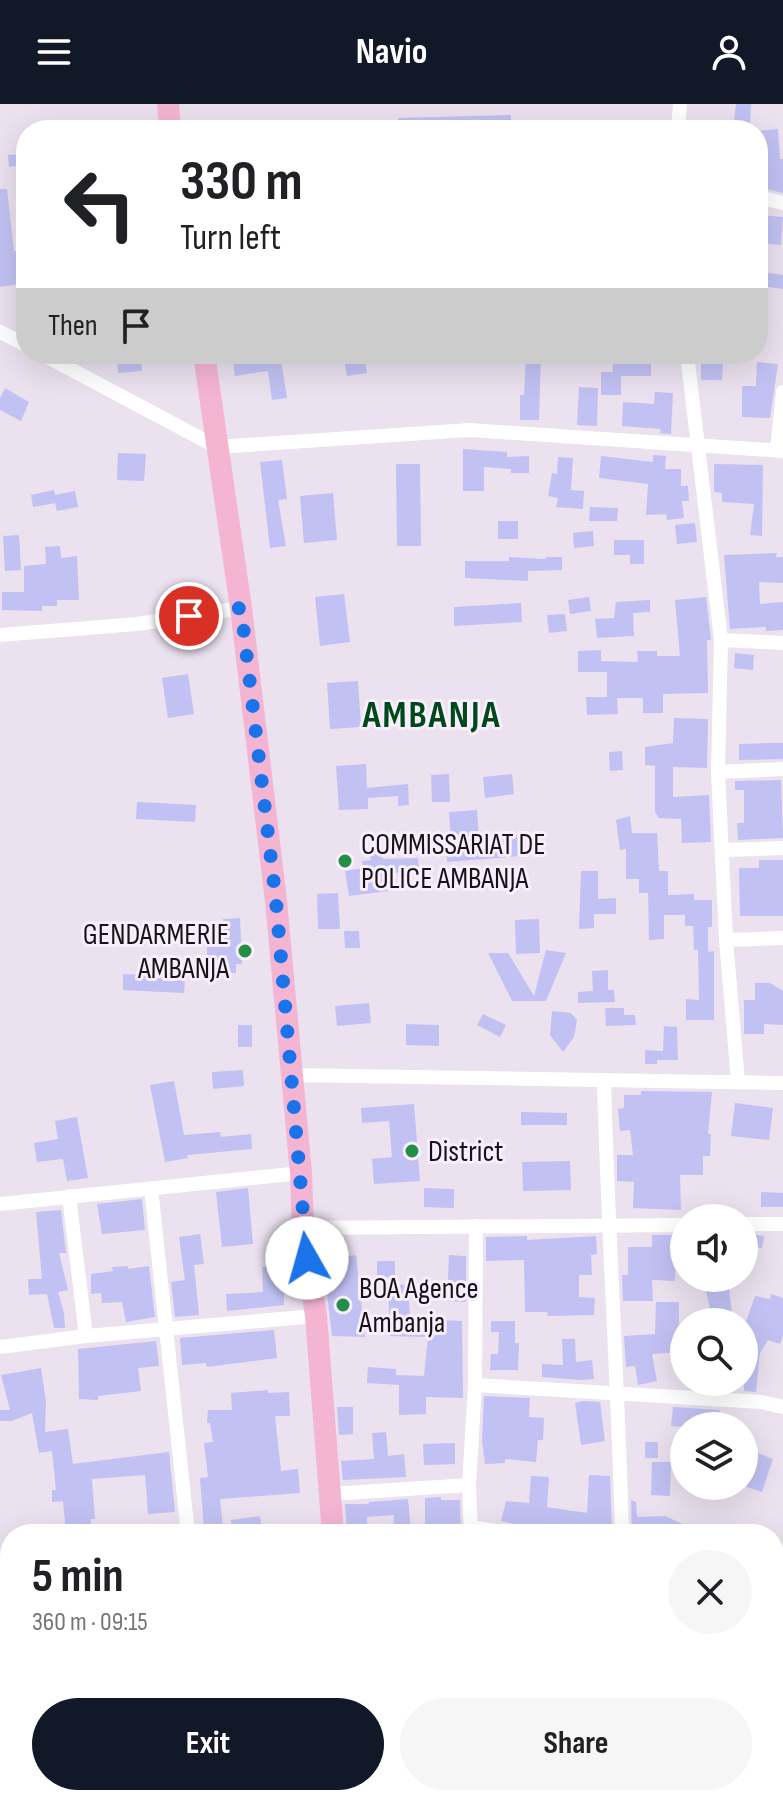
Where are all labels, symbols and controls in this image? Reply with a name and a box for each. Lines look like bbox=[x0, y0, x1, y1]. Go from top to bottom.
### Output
icon: menu bbox=[32, 30, 76, 74]
icon: person bbox=[707, 30, 751, 74]
text: Navio bbox=[356, 31, 427, 74]
text: 330 m bbox=[180, 149, 303, 216]
icon: left bbox=[48, 152, 152, 256]
text: Turn left bbox=[180, 217, 281, 260]
icon: arrive bbox=[114, 304, 158, 348]
text: Then bbox=[48, 308, 98, 344]
pin bbox=[155, 582, 223, 650]
icon: arrive bbox=[167, 594, 211, 638]
district label: AMBANJA bbox=[361, 693, 502, 738]
place label: COMMISSARIAT DE POLICE AMBANJA bbox=[361, 827, 546, 897]
marker: COMMISSARIAT DE POLICE AMBANJA bbox=[336, 852, 354, 870]
place label: GENDARMERIE AMBANJA bbox=[83, 917, 229, 987]
marker: GENDARMERIE AMBANJA bbox=[236, 942, 254, 960]
place label: District bbox=[428, 1134, 503, 1170]
marker: District bbox=[403, 1142, 421, 1160]
map controls bbox=[670, 1204, 758, 1500]
button: sound bbox=[670, 1204, 758, 1292]
position arrow bbox=[265, 1216, 349, 1300]
place label: BOA Agence Ambanja bbox=[358, 1271, 479, 1341]
marker: BOA Agence Ambanja bbox=[334, 1296, 352, 1314]
button: search bbox=[670, 1308, 758, 1396]
button: layers bbox=[670, 1412, 758, 1500]
text: 5 min bbox=[32, 1548, 124, 1605]
button: close bbox=[668, 1550, 752, 1634]
text: 360 m · 09:15 bbox=[32, 1607, 148, 1638]
button: Exit bbox=[32, 1698, 384, 1790]
button: Share bbox=[400, 1698, 752, 1790]

